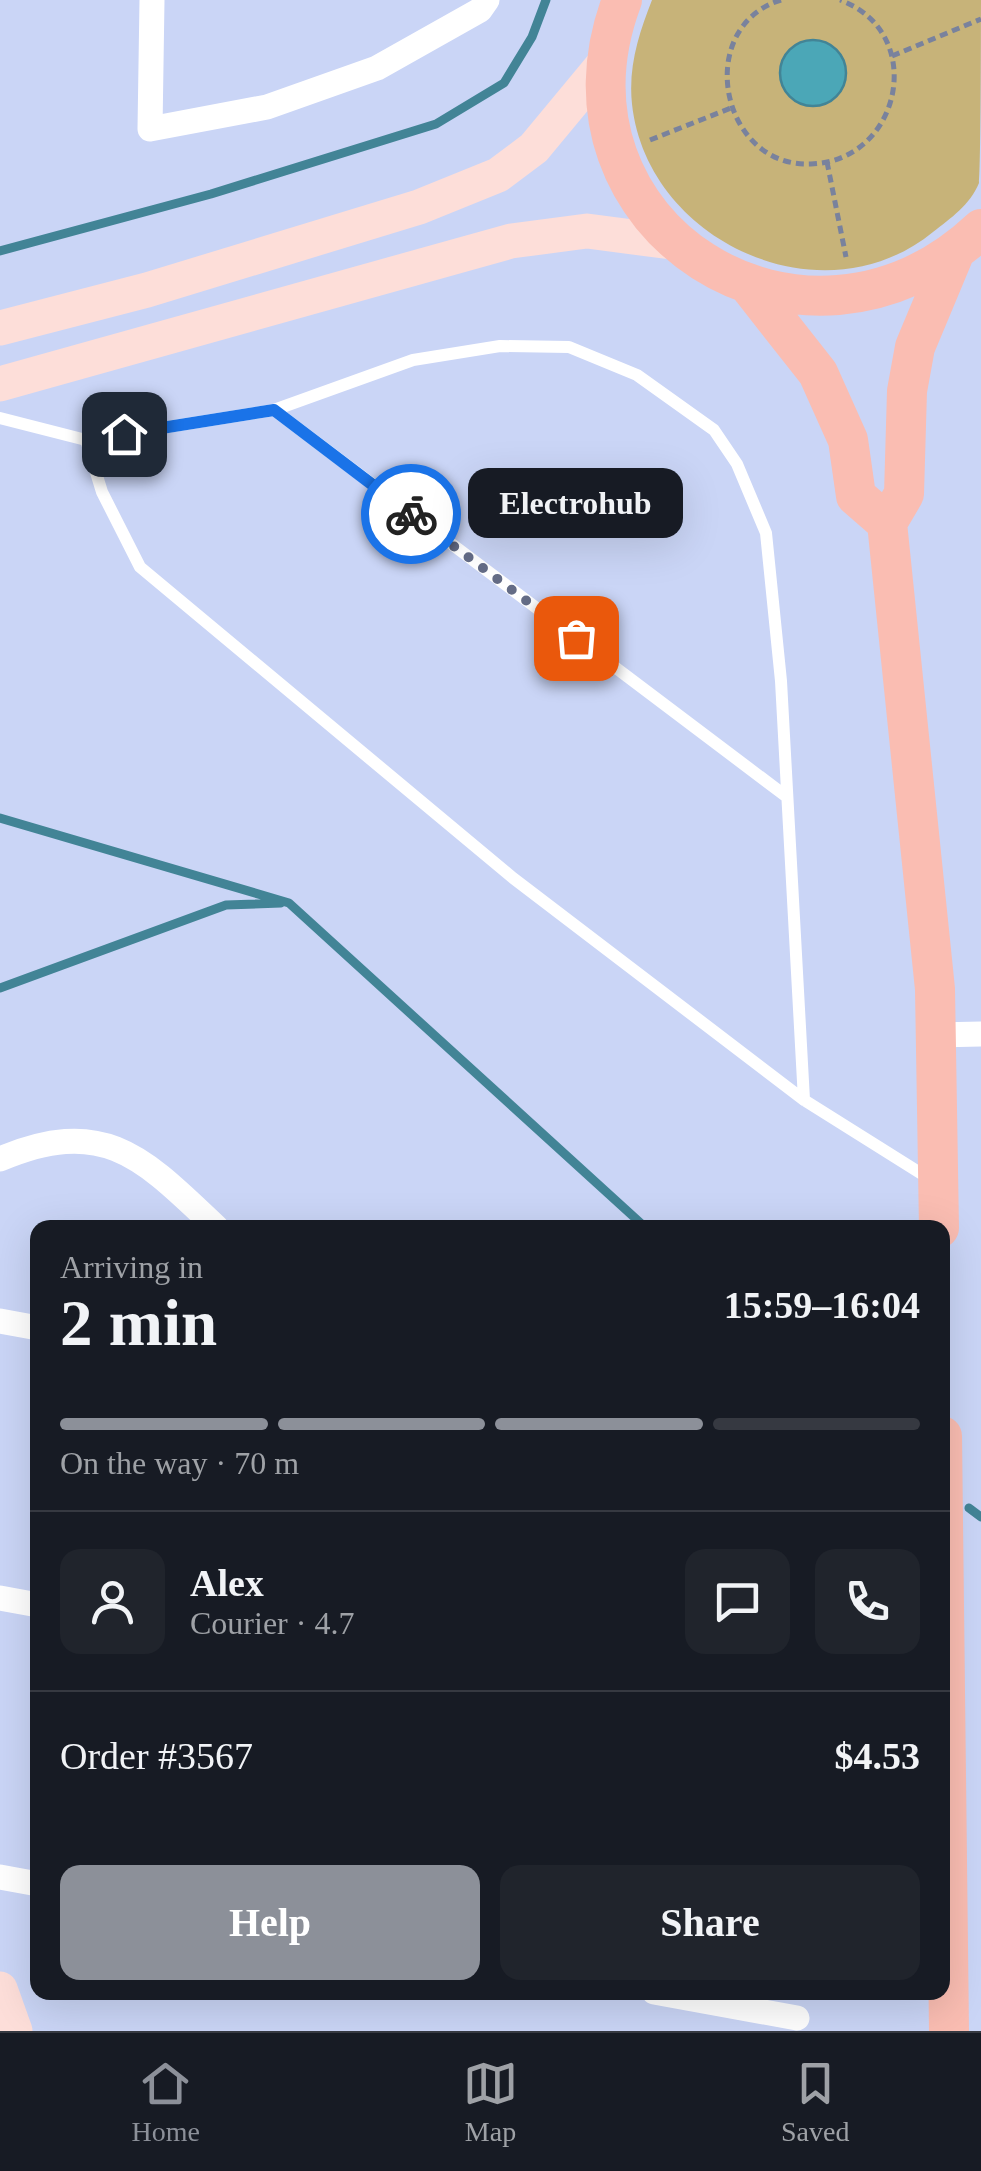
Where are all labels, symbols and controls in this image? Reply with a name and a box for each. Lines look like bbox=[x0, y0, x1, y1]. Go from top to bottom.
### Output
pin bbox=[82, 392, 167, 477]
icon: home bbox=[97, 407, 152, 462]
courier bbox=[361, 464, 461, 564]
callout: Electrohub bbox=[468, 468, 684, 538]
text: Electrohub bbox=[499, 485, 652, 521]
icon: bike bbox=[384, 487, 439, 542]
pin bbox=[534, 596, 619, 681]
icon: bag bbox=[549, 611, 604, 666]
text: Arriving in bbox=[60, 1249, 203, 1285]
text: 15:59–16:04 bbox=[724, 1284, 920, 1326]
text: 2 min bbox=[60, 1287, 217, 1359]
text: On the way · 70 m bbox=[60, 1445, 299, 1481]
button: person bbox=[60, 1549, 165, 1654]
button: chat bbox=[685, 1549, 790, 1654]
button: phone bbox=[815, 1549, 920, 1654]
text: Alex bbox=[190, 1562, 264, 1604]
text: Courier · 4.7 bbox=[190, 1605, 354, 1641]
text: Order #3567 bbox=[60, 1735, 253, 1777]
text: $4.53 bbox=[835, 1735, 920, 1777]
button: Help bbox=[60, 1865, 480, 1980]
button: Share bbox=[500, 1865, 920, 1980]
tab: Home bbox=[132, 2056, 200, 2148]
tab: Map bbox=[463, 2056, 518, 2148]
tab: Saved bbox=[781, 2056, 849, 2148]

